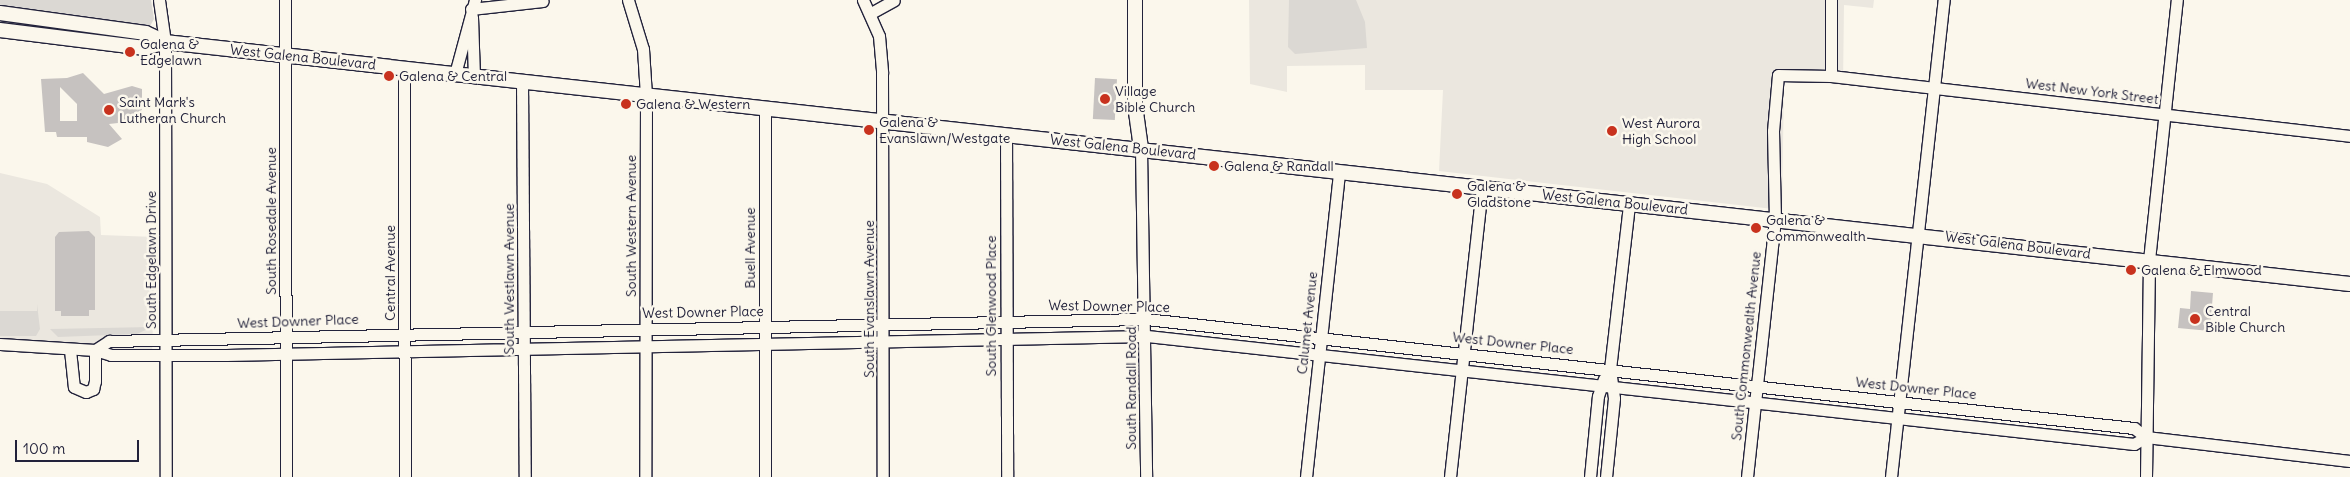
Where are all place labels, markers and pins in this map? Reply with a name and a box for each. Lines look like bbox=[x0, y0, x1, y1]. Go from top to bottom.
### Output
place label: Galena & Edgelawn bbox=[140, 36, 202, 68]
marker: Galena & Edgelawn bbox=[124, 46, 136, 58]
place label: Galena & Central bbox=[399, 68, 507, 84]
marker: Galena & Central bbox=[383, 70, 395, 82]
place label: Village Bible Church bbox=[1115, 83, 1195, 115]
marker: Village Bible Church bbox=[1099, 93, 1111, 105]
place label: Saint Mark's Lutheran Church bbox=[119, 94, 226, 126]
place label: Galena & Western bbox=[636, 96, 750, 112]
marker: Galena & Western bbox=[620, 98, 632, 110]
marker: Saint Mark's Lutheran Church bbox=[103, 104, 115, 116]
place label: Galena & Evanslawn/Westgate bbox=[879, 114, 1010, 146]
place label: West Aurora High School bbox=[1622, 115, 1700, 148]
marker: Galena & Evanslawn/Westgate bbox=[863, 124, 875, 136]
marker: West Aurora High School bbox=[1606, 125, 1618, 137]
place label: Galena & Randall bbox=[1224, 158, 1334, 174]
marker: Galena & Randall bbox=[1208, 160, 1220, 172]
place label: Galena & Gladstone bbox=[1467, 178, 1531, 210]
marker: Galena & Gladstone bbox=[1451, 188, 1463, 200]
place label: Galena & Commonwealth bbox=[1766, 212, 1866, 244]
marker: Galena & Commonwealth bbox=[1750, 222, 1762, 234]
place label: Galena & Elmwood bbox=[2141, 262, 2262, 278]
marker: Galena & Elmwood bbox=[2125, 264, 2137, 276]
place label: Central Bible Church bbox=[2205, 303, 2285, 336]
marker: Central Bible Church bbox=[2189, 313, 2201, 325]

